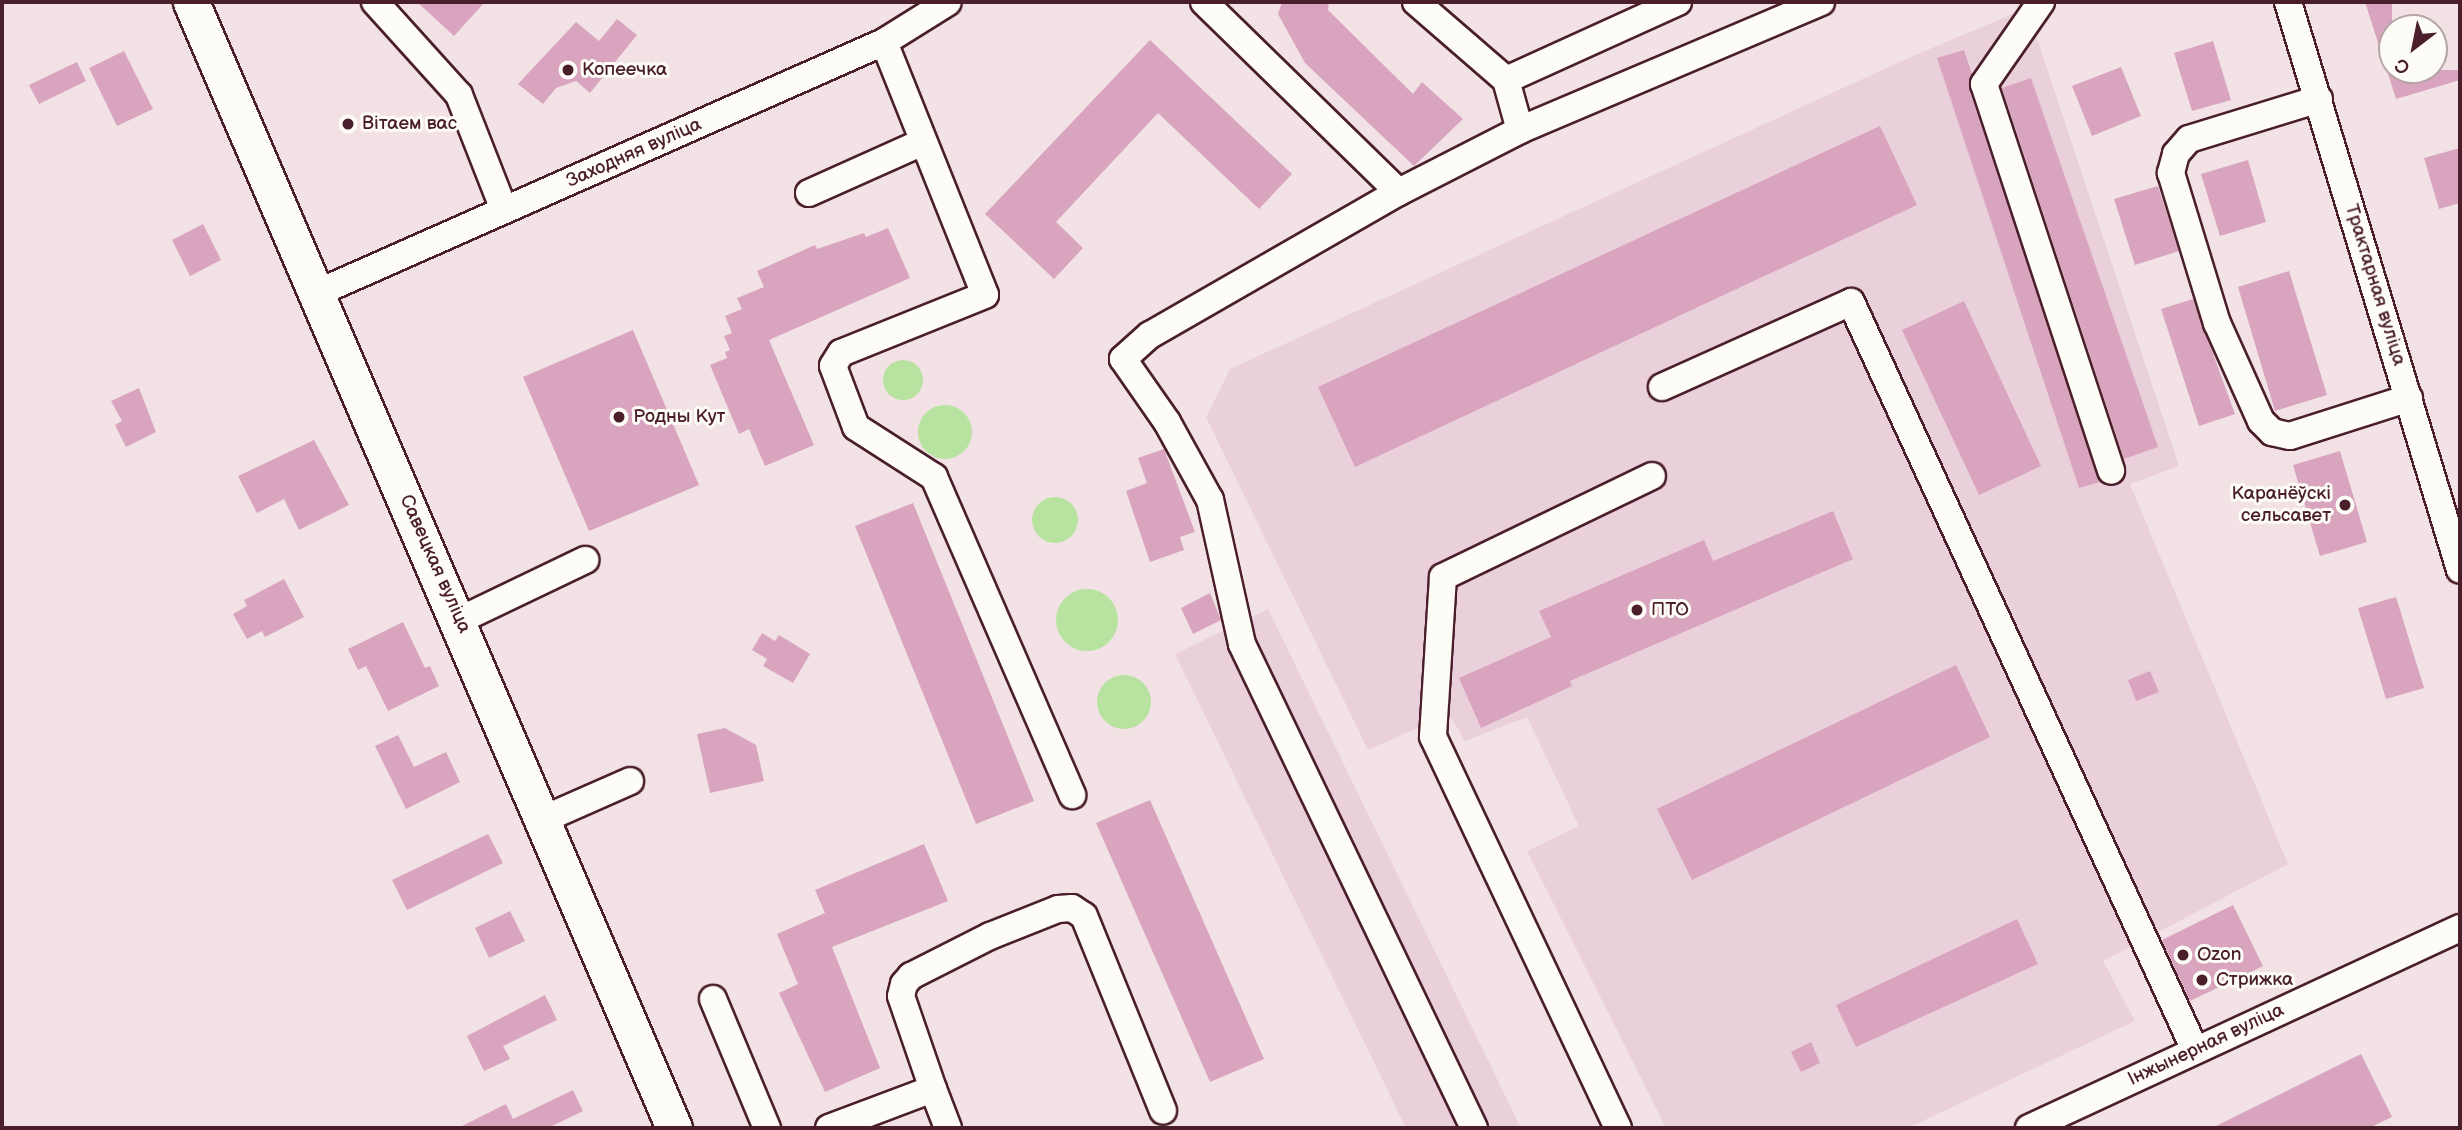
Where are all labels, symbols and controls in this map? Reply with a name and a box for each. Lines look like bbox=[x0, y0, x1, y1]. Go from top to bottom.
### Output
north arrow bbox=[2378, 14, 2448, 84]
text: С bbox=[2391, 52, 2414, 79]
place label: Копеечка bbox=[582, 59, 667, 81]
marker: Копеечка bbox=[560, 62, 576, 78]
place label: Вітаем вас bbox=[362, 113, 457, 135]
street label: Заходняя вуліца bbox=[563, 113, 705, 193]
marker: Вітаем вас bbox=[340, 116, 356, 132]
street label: Трактарная вуліца bbox=[2340, 201, 2410, 369]
place label: Родны Кут bbox=[633, 406, 725, 428]
marker: Родны Кут bbox=[611, 409, 627, 425]
place label: Каранёўскі сельсавет bbox=[2231, 483, 2331, 527]
street label: Савецкая вуліца bbox=[394, 491, 476, 637]
marker: Каранёўскі сельсавет bbox=[2337, 497, 2353, 513]
place label: ПТО bbox=[1651, 599, 1689, 621]
marker: ПТО bbox=[1629, 602, 1645, 618]
place label: Ozon bbox=[2197, 944, 2242, 966]
marker: Ozon bbox=[2175, 947, 2191, 963]
place label: Стрижка bbox=[2216, 969, 2293, 991]
marker: Стрижка bbox=[2194, 972, 2210, 988]
street label: Інжынерная вуліца bbox=[2124, 999, 2288, 1091]

